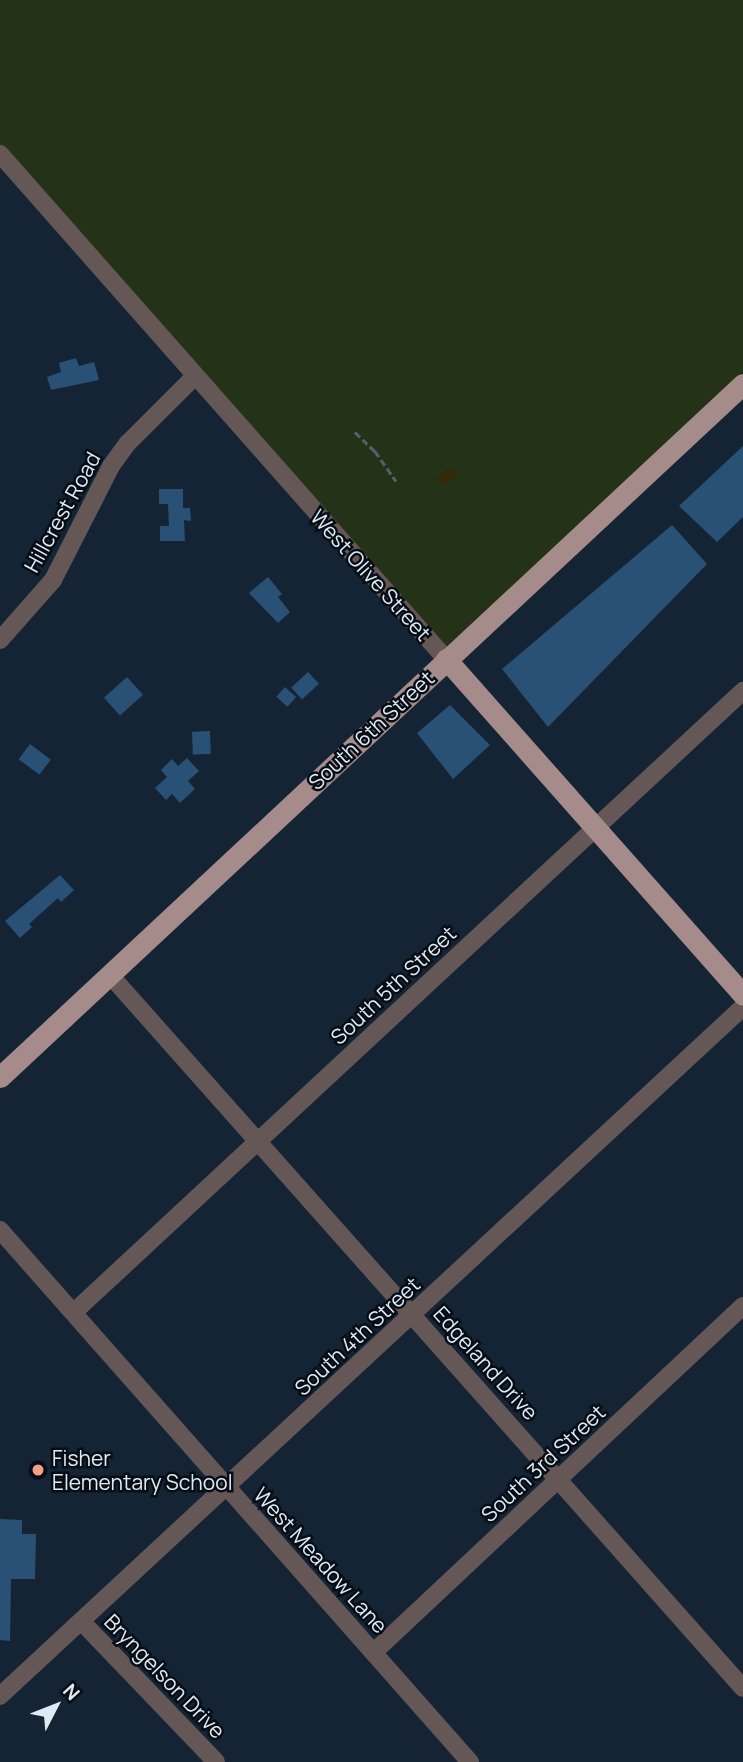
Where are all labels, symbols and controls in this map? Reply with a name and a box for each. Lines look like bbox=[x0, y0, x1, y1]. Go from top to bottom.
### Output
street label: Hillcrest Road bbox=[19, 447, 105, 577]
street label: West Olive Street bbox=[306, 504, 436, 646]
street label: South 6th Street bbox=[303, 665, 439, 795]
street label: South 5th Street bbox=[325, 921, 461, 1049]
street label: South 4th Street bbox=[289, 1272, 425, 1400]
street label: Edgeland Drive bbox=[429, 1301, 543, 1425]
street label: South 3rd Street bbox=[476, 1399, 610, 1527]
place label: Fisher Elementary School bbox=[52, 1445, 233, 1495]
marker: Fisher Elementary School bbox=[30, 1462, 46, 1478]
street label: West Meadow Lane bbox=[249, 1482, 393, 1638]
street label: Bryngelson Drive bbox=[99, 1609, 231, 1743]
north arrow bbox=[21, 1671, 91, 1741]
text: N bbox=[57, 1678, 86, 1706]

